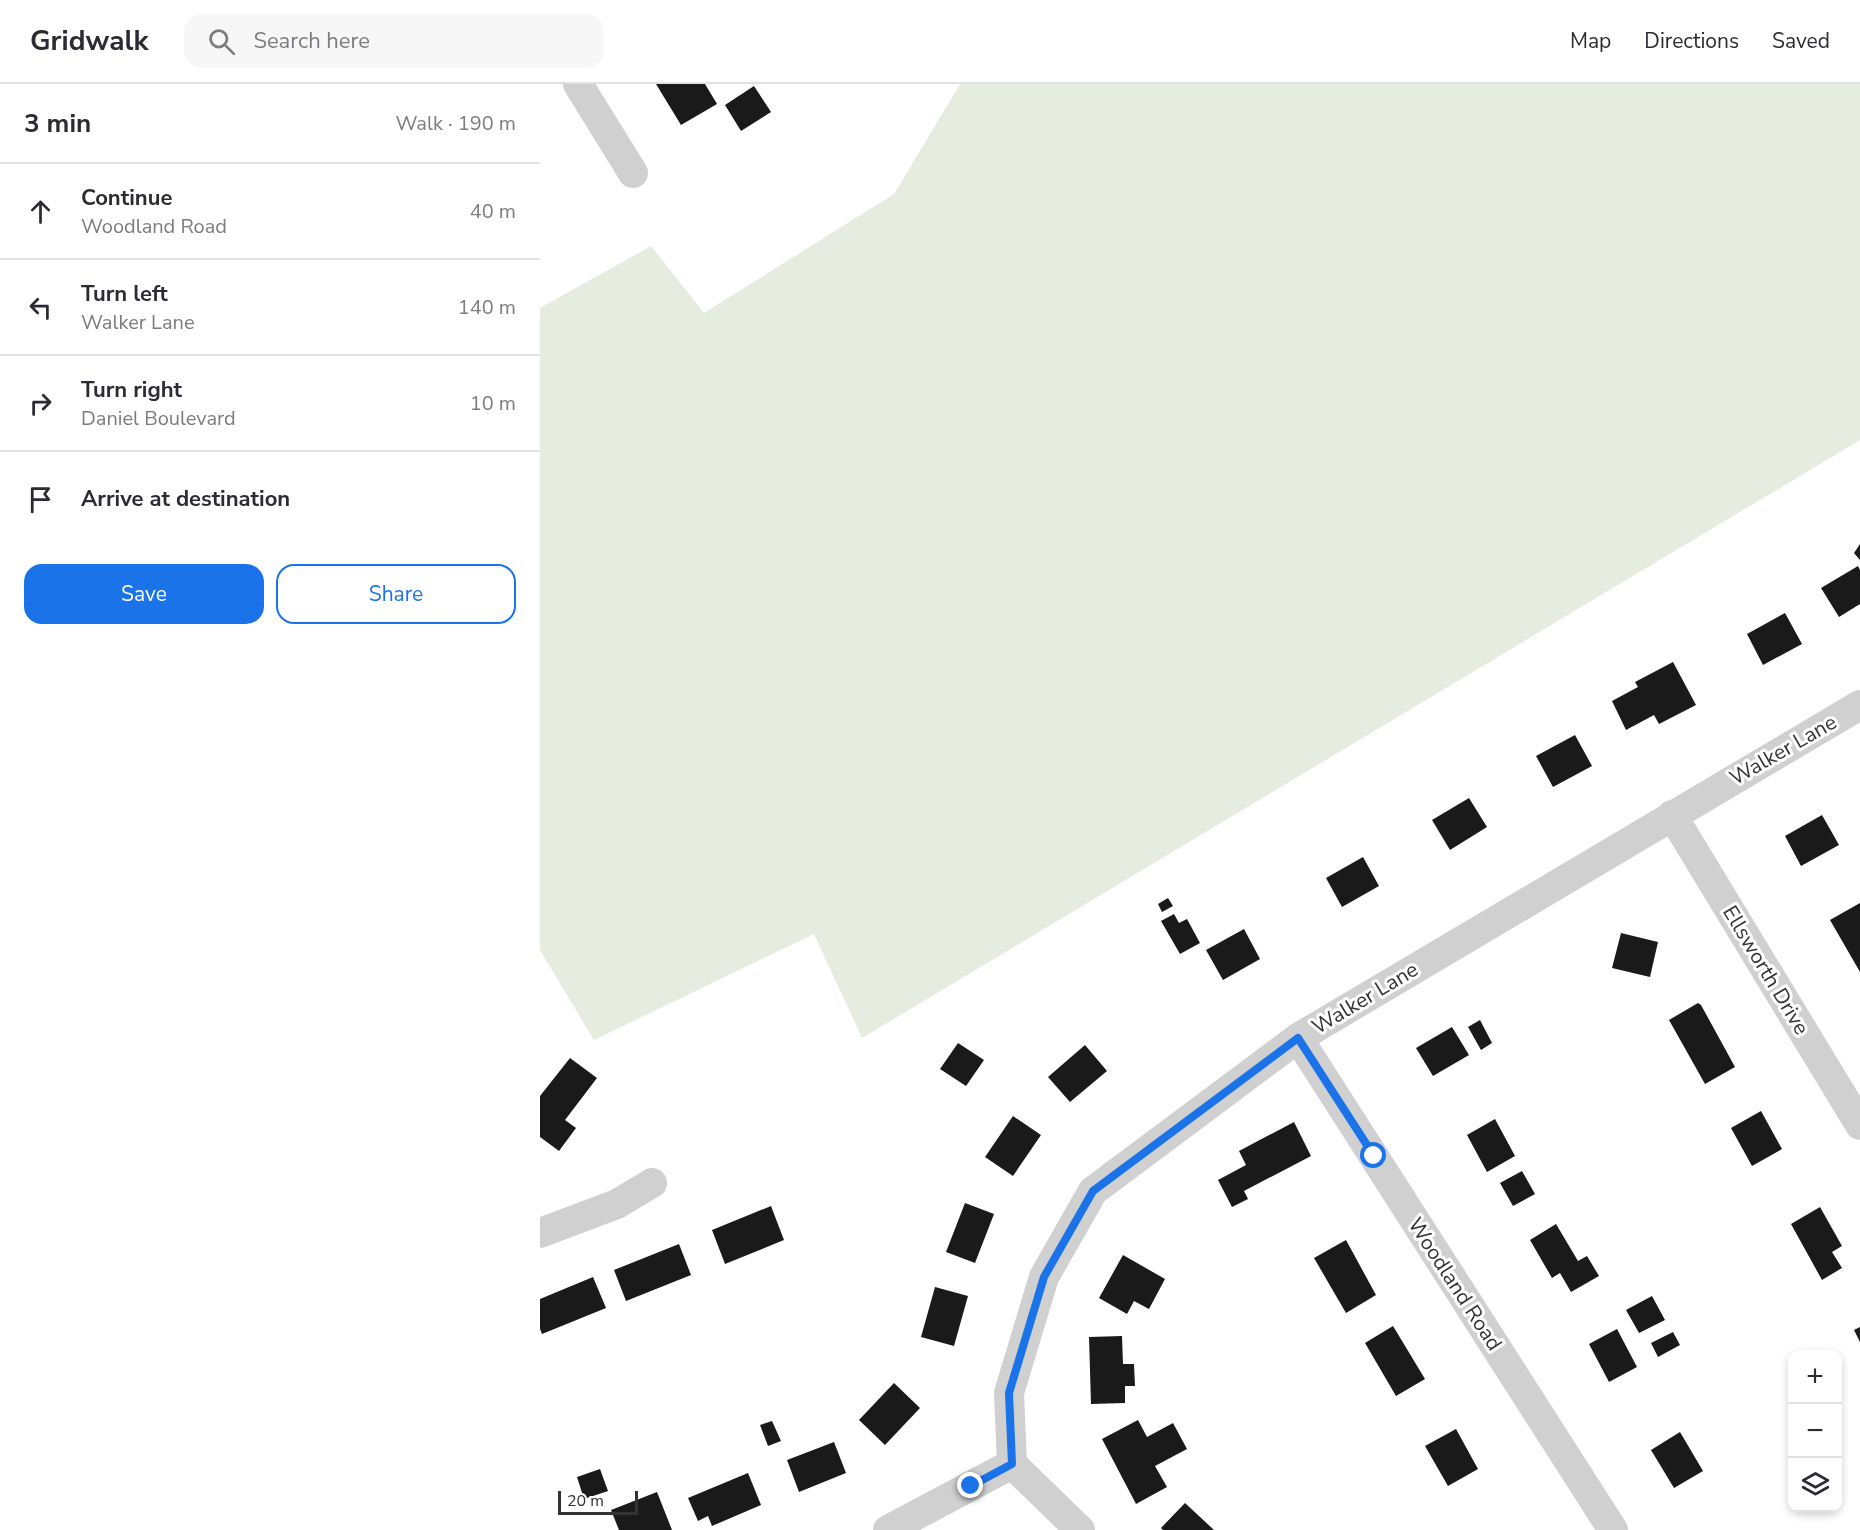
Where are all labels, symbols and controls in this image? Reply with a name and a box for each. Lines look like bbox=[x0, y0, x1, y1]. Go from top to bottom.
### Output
search box bbox=[184, 14, 604, 68]
text: Gridwalk bbox=[30, 22, 148, 60]
icon: search bbox=[205, 25, 238, 58]
text: Search here bbox=[253, 26, 370, 56]
text: Map bbox=[1570, 27, 1611, 55]
text: Directions bbox=[1644, 27, 1739, 55]
text: Saved bbox=[1772, 27, 1830, 55]
text: 3 min bbox=[24, 106, 91, 141]
text: Walk · 190 m bbox=[396, 110, 516, 137]
text: Continue bbox=[81, 183, 172, 213]
icon: ahead bbox=[24, 195, 57, 228]
text: 40 m bbox=[470, 198, 516, 225]
text: Woodland Road bbox=[81, 213, 227, 240]
text: Turn left bbox=[81, 279, 168, 309]
icon: left bbox=[24, 291, 57, 324]
text: 140 m bbox=[458, 294, 516, 321]
text: Walker Lane bbox=[81, 309, 195, 336]
text: Turn right bbox=[81, 375, 182, 405]
icon: right bbox=[24, 387, 57, 420]
text: 10 m bbox=[470, 390, 516, 417]
text: Daniel Boulevard bbox=[81, 405, 236, 432]
icon: arrive bbox=[24, 483, 57, 516]
text: Arrive at destination bbox=[81, 484, 290, 514]
button: Save bbox=[24, 564, 264, 624]
button: Share bbox=[276, 564, 516, 624]
street label: Walker Lane bbox=[1724, 708, 1842, 792]
street label: Ellsworth Drive bbox=[1716, 900, 1816, 1040]
street label: Walker Lane bbox=[1307, 955, 1423, 1041]
route start bbox=[1360, 1142, 1386, 1168]
street label: Woodland Road bbox=[1402, 1212, 1508, 1356]
map controls bbox=[1788, 1350, 1842, 1512]
button: + bbox=[1788, 1350, 1842, 1404]
button: − bbox=[1788, 1404, 1842, 1458]
button: layers bbox=[1788, 1458, 1842, 1512]
route end bbox=[957, 1472, 983, 1498]
scale bar bbox=[558, 1488, 638, 1516]
text: 20 m bbox=[567, 1490, 604, 1512]

